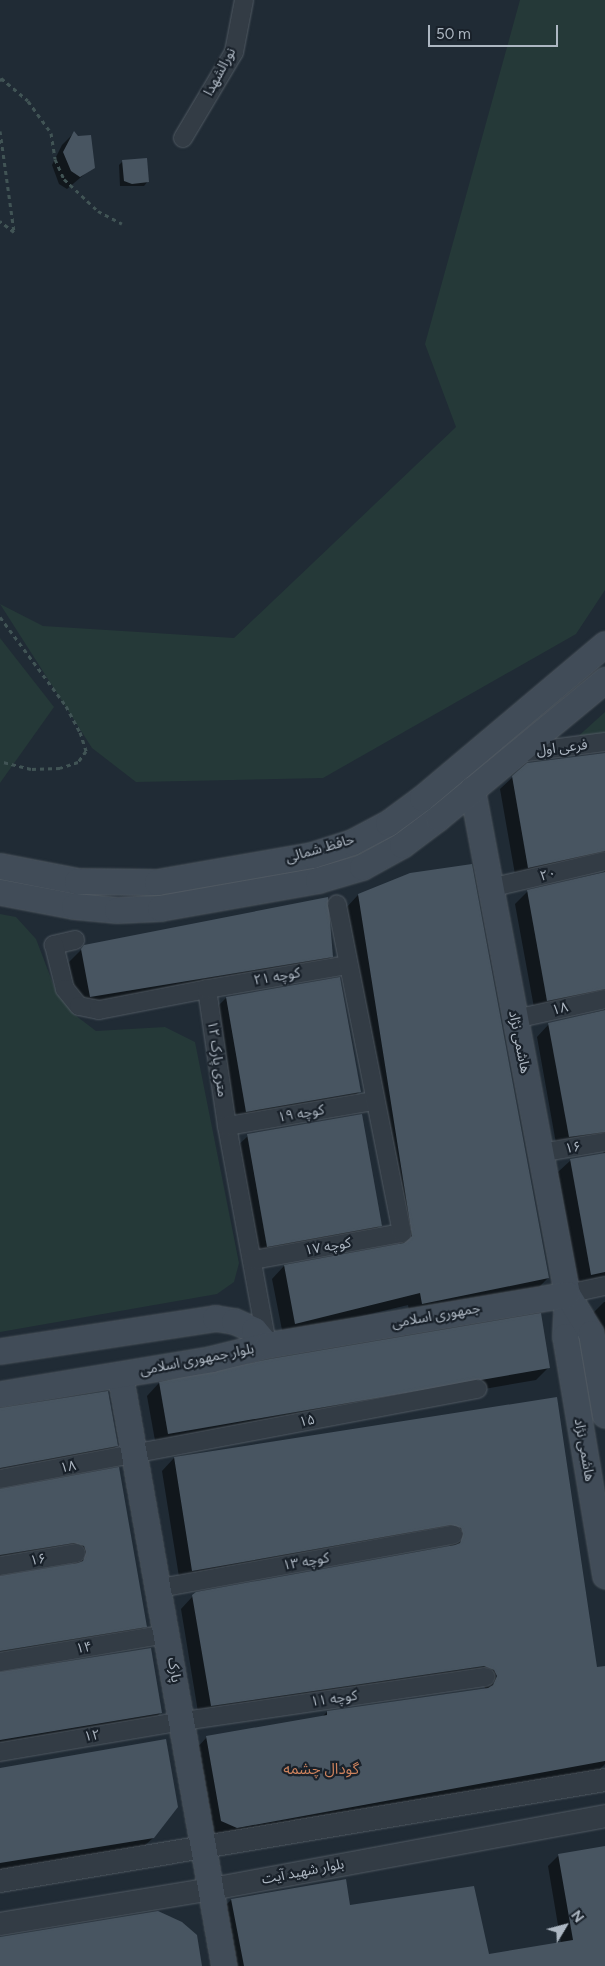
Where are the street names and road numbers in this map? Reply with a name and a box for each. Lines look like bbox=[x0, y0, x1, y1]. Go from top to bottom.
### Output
street label: نورالشهدا bbox=[200, 45, 240, 99]
street label: فرعی اول bbox=[535, 737, 589, 759]
street label: حافظ شمالی bbox=[284, 831, 356, 867]
street label: ۲۰ bbox=[538, 865, 558, 885]
street label: کوچه ۲۱ bbox=[252, 965, 302, 989]
street label: ۱۸ bbox=[550, 999, 570, 1019]
street label: هاشمی نژاد bbox=[505, 1009, 533, 1075]
street label: ۱۲ متری پارک bbox=[203, 1020, 231, 1098]
street label: کوچه ۱۹ bbox=[276, 1102, 326, 1126]
street label: ۱۶ bbox=[564, 1138, 582, 1158]
street label: کوچه ۱۷ bbox=[303, 1235, 353, 1259]
street label: جمهوری اسلامی bbox=[390, 1300, 482, 1332]
street label: بلوار جمهوری اسلامی bbox=[138, 1341, 256, 1379]
street label: ۱۵ bbox=[298, 1411, 316, 1431]
street label: هاشمی نژاد bbox=[570, 1417, 598, 1483]
street label: ۱۸ bbox=[59, 1457, 77, 1477]
street label: ۱۶ bbox=[29, 1550, 47, 1570]
street label: کوچه ۱۳ bbox=[281, 1550, 331, 1574]
street label: ۱۴ bbox=[75, 1638, 93, 1658]
street label: پارک bbox=[164, 1656, 184, 1684]
street label: کوچه ۱۱ bbox=[310, 1687, 358, 1711]
street label: ۱۲ bbox=[83, 1726, 101, 1746]
street label: بلوار شهید آیت bbox=[260, 1856, 346, 1888]

